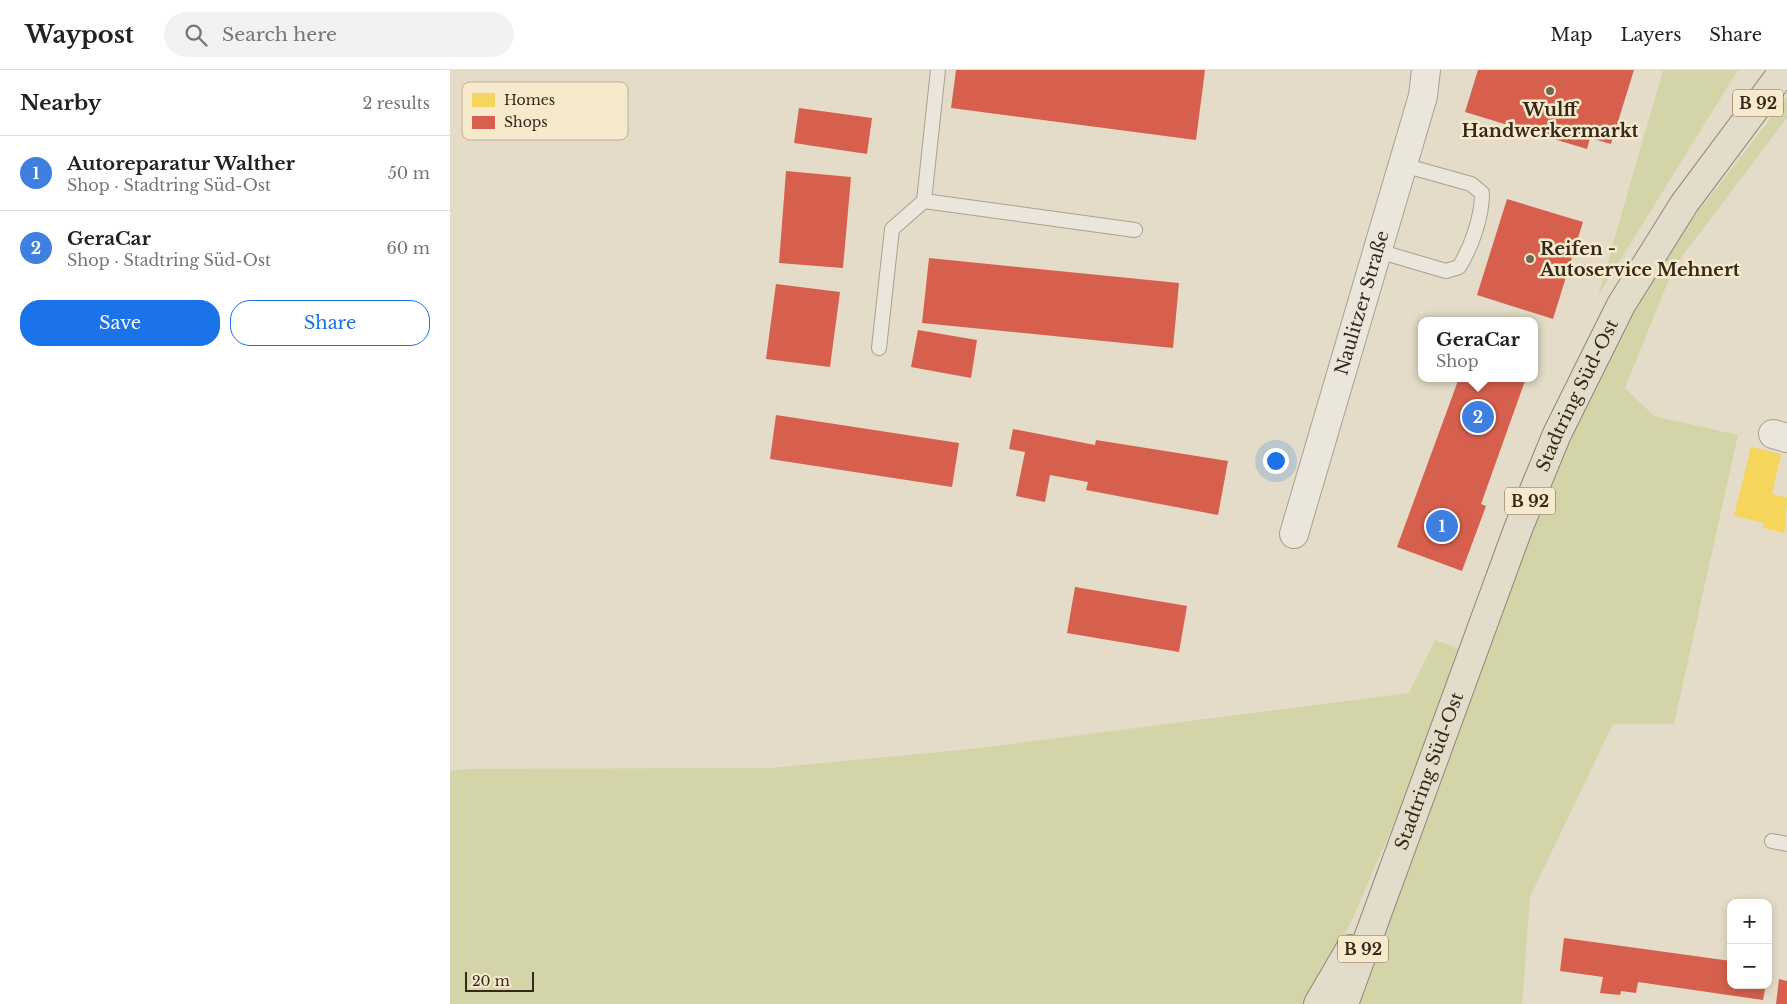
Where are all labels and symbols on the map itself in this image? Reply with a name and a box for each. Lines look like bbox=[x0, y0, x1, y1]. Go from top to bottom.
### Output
legend bbox=[462, 82, 628, 140]
marker: Wulff Handwerkermarkt bbox=[1544, 85, 1556, 97]
road number: B 92 bbox=[1733, 89, 1783, 116]
text: Homes bbox=[504, 91, 555, 109]
place label: Wulff Handwerkermarkt bbox=[1462, 99, 1639, 142]
text: Shops bbox=[504, 113, 548, 131]
street label: Naulitzer Straße bbox=[1330, 228, 1394, 378]
place label: Reifen - Autoservice Mehnert bbox=[1539, 238, 1740, 281]
marker: Reifen - Autoservice Mehnert bbox=[1524, 253, 1536, 265]
street label: Stadtring Süd-Ost bbox=[1532, 316, 1623, 475]
pin: 2 bbox=[1462, 398, 1494, 436]
your location bbox=[1263, 448, 1289, 474]
road number: B 92 bbox=[1505, 488, 1555, 514]
pin: 1 bbox=[1426, 507, 1458, 545]
street label: Stadtring Süd-Ost bbox=[1390, 689, 1468, 853]
road number: B 92 bbox=[1338, 936, 1388, 962]
scale bar bbox=[465, 969, 534, 992]

